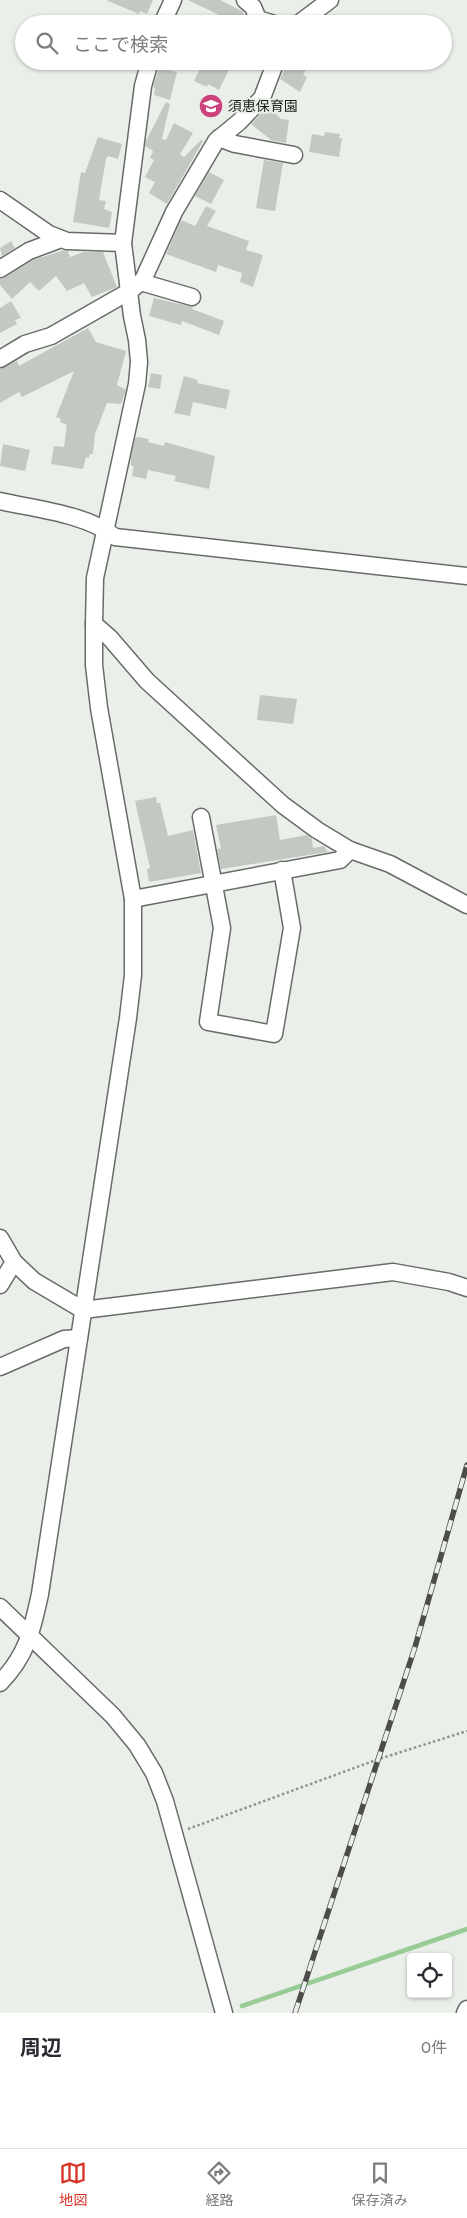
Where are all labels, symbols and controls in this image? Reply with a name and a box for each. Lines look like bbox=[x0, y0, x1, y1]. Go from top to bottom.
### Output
search box bbox=[15, 15, 452, 70]
icon: search bbox=[33, 29, 61, 57]
text: ここで検索 bbox=[73, 34, 168, 56]
school or university icon: 須恵保育園 bbox=[198, 93, 224, 119]
place label: 須恵保育園 bbox=[228, 98, 298, 115]
map controls bbox=[407, 1953, 452, 1998]
button: locate bbox=[407, 1953, 452, 1998]
text: 周辺 bbox=[20, 2036, 62, 2061]
text: 0件 bbox=[421, 2038, 447, 2058]
tab: 地図 bbox=[59, 2159, 87, 2209]
tab: 経路 bbox=[205, 2159, 233, 2209]
tab: 保存済み bbox=[352, 2159, 408, 2209]

